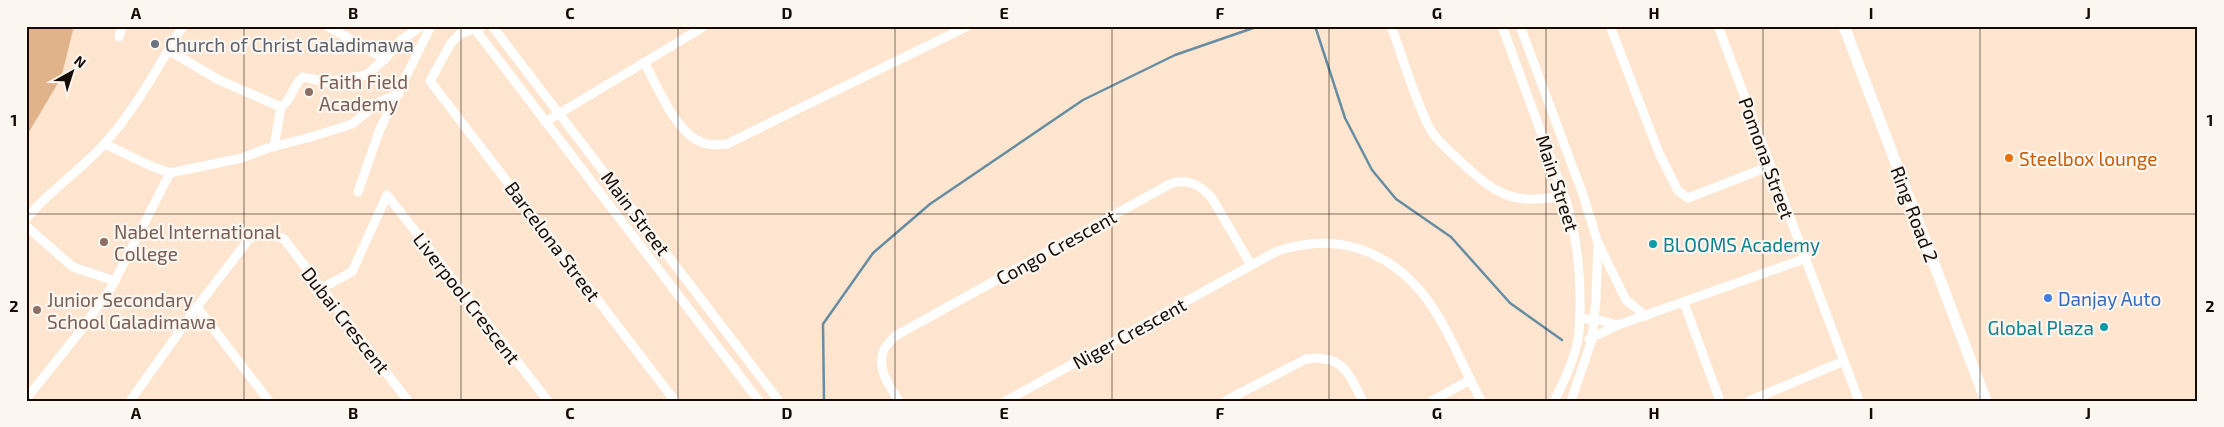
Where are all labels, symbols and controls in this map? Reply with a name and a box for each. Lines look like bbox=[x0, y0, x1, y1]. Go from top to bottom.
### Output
text: A bbox=[131, 3, 142, 22]
text: B bbox=[348, 3, 358, 22]
text: C bbox=[565, 3, 575, 22]
text: D bbox=[782, 3, 793, 22]
text: E bbox=[999, 3, 1009, 22]
text: F bbox=[1216, 3, 1225, 22]
text: G bbox=[1432, 3, 1442, 22]
text: H bbox=[1648, 3, 1660, 22]
text: I bbox=[1869, 3, 1873, 22]
text: J bbox=[2085, 3, 2091, 22]
place label: Church of Christ Galadimawa bbox=[165, 33, 414, 56]
marker: Church of Christ Galadimawa bbox=[149, 38, 161, 50]
north arrow bbox=[48, 48, 98, 98]
text: N bbox=[71, 52, 90, 71]
place label: Faith Field Academy bbox=[319, 70, 408, 115]
marker: Faith Field Academy bbox=[303, 86, 315, 98]
street label: Pomona Street bbox=[1734, 94, 1800, 222]
text: 1 bbox=[11, 110, 17, 129]
text: 1 bbox=[2207, 110, 2213, 129]
street label: Main Street bbox=[1532, 132, 1584, 234]
place label: Steelbox lounge bbox=[2019, 147, 2158, 170]
marker: Steelbox lounge bbox=[2003, 152, 2015, 164]
street label: Ring Road 2 bbox=[1886, 163, 1944, 265]
street label: Main Street bbox=[597, 166, 675, 260]
street label: Barcelona Street bbox=[501, 177, 605, 305]
street label: Congo Crescent bbox=[992, 204, 1120, 290]
place label: Nabel International College bbox=[114, 220, 281, 265]
street label: Liverpool Crescent bbox=[409, 228, 525, 368]
place label: BLOOMS Academy bbox=[1663, 233, 1820, 256]
marker: Nabel International College bbox=[98, 236, 110, 248]
marker: BLOOMS Academy bbox=[1647, 238, 1659, 250]
street label: Dubai Crescent bbox=[297, 262, 395, 378]
place label: Danjay Auto bbox=[2058, 287, 2161, 310]
place label: Junior Secondary School Galadimawa bbox=[47, 288, 216, 333]
street label: Niger Crescent bbox=[1068, 292, 1190, 374]
marker: Danjay Auto bbox=[2042, 292, 2054, 304]
text: 2 bbox=[9, 296, 19, 315]
text: 2 bbox=[2205, 296, 2215, 315]
marker: Junior Secondary School Galadimawa bbox=[31, 304, 43, 316]
place label: Global Plaza bbox=[1988, 316, 2094, 339]
marker: Global Plaza bbox=[2098, 321, 2110, 333]
text: A bbox=[131, 403, 142, 422]
text: B bbox=[348, 403, 358, 422]
text: C bbox=[565, 403, 575, 422]
text: D bbox=[782, 403, 793, 422]
text: E bbox=[999, 403, 1009, 422]
text: F bbox=[1216, 403, 1225, 422]
text: G bbox=[1432, 403, 1442, 422]
text: H bbox=[1648, 403, 1660, 422]
text: I bbox=[1869, 403, 1873, 422]
text: J bbox=[2085, 403, 2091, 422]

